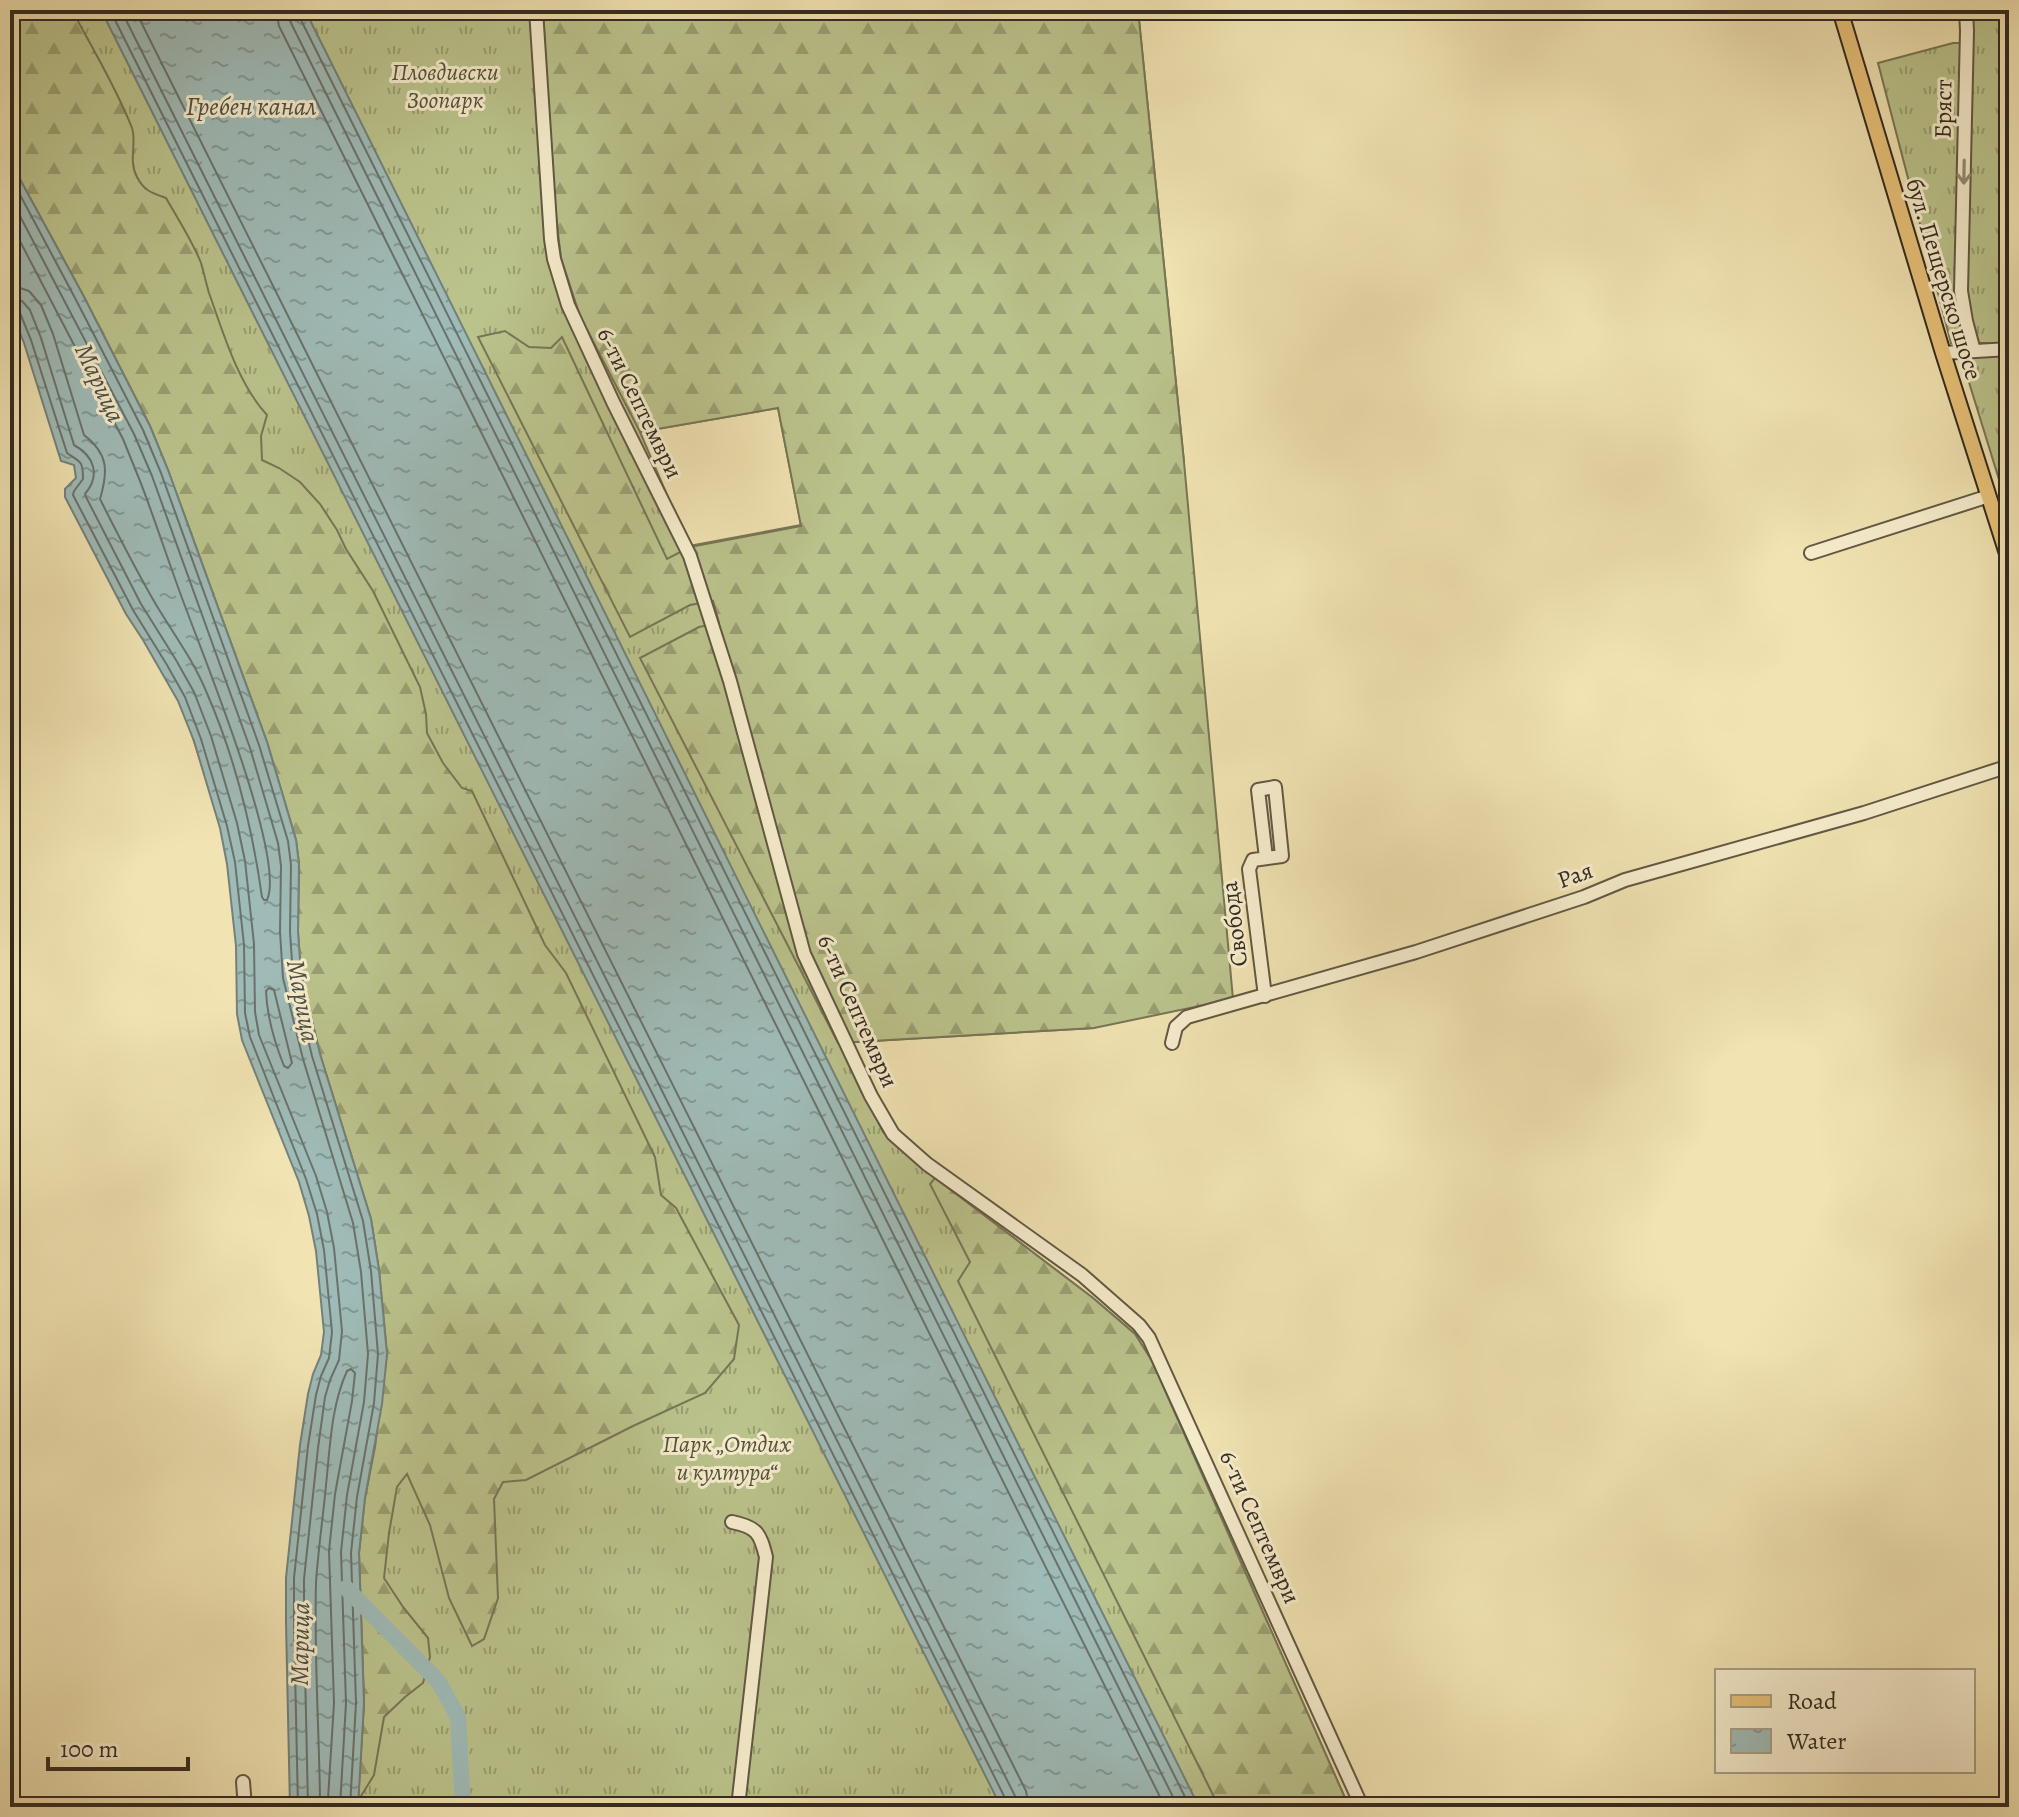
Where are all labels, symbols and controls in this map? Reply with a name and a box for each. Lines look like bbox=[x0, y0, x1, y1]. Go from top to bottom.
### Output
park label: Пловдивски Зоопарк bbox=[391, 56, 499, 116]
street label: Бряст bbox=[1926, 79, 1960, 139]
water label: Гребен канал bbox=[186, 89, 317, 124]
one-way arrow bbox=[1956, 158, 1971, 185]
street label: бул. Пещерско шосе bbox=[1898, 174, 1990, 384]
street label: 6-ти Септември bbox=[590, 322, 690, 484]
water label: Марица bbox=[66, 338, 134, 428]
street label: Рая bbox=[1553, 854, 1597, 896]
street label: Свобода bbox=[1213, 880, 1255, 968]
street label: 6-ти Септември bbox=[810, 929, 906, 1093]
water label: Марица bbox=[278, 957, 328, 1045]
park label: Парк „Отдих и култура“ bbox=[663, 1428, 792, 1488]
street label: 6-ти Септември bbox=[1212, 1445, 1308, 1609]
water label: Марица bbox=[282, 1602, 318, 1686]
legend bbox=[1715, 1669, 1975, 1773]
text: Road bbox=[1787, 1685, 1837, 1717]
scale bar bbox=[48, 1721, 188, 1771]
text: Water bbox=[1786, 1725, 1847, 1757]
text: 100 m bbox=[60, 1733, 119, 1765]

